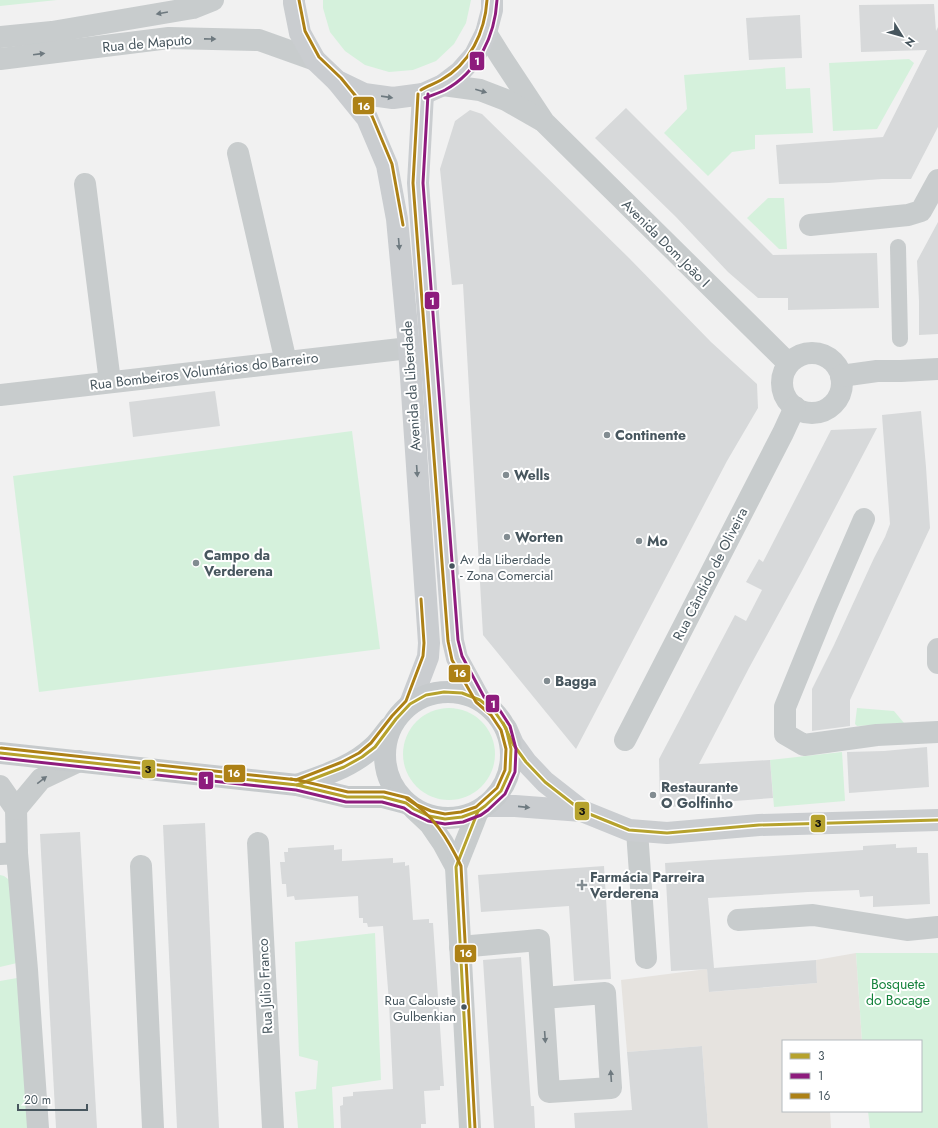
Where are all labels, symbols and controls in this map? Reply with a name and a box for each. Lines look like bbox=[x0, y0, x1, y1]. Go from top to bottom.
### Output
one-way arrow bbox=[156, 11, 168, 17]
north arrow bbox=[882, 16, 922, 56]
street label: Rua de Maputo bbox=[101, 29, 193, 57]
text: N bbox=[901, 34, 919, 50]
one-way arrow bbox=[204, 36, 217, 42]
one-way arrow bbox=[33, 51, 45, 57]
line badge: 1 bbox=[469, 51, 485, 71]
text: 1 bbox=[474, 53, 480, 69]
one-way arrow bbox=[475, 88, 487, 94]
one-way arrow bbox=[380, 94, 393, 100]
line badge: 16 bbox=[352, 96, 375, 115]
text: 16 bbox=[358, 98, 370, 114]
street label: Avenida Dom João I bbox=[618, 195, 714, 291]
one-way arrow bbox=[396, 238, 403, 250]
line badge: 1 bbox=[424, 291, 440, 310]
text: 1 bbox=[429, 293, 435, 309]
street label: Avenida da Liberdade bbox=[396, 320, 426, 452]
street label: Rua Bombeiros Voluntários do Barreiro bbox=[89, 347, 320, 395]
place label: Continente bbox=[615, 425, 686, 445]
marker: Continente bbox=[602, 430, 612, 440]
one-way arrow bbox=[414, 465, 421, 477]
place label: Wells bbox=[514, 465, 550, 485]
marker: Wells bbox=[501, 470, 511, 480]
street label: Rua Cândido de Oliveira bbox=[668, 504, 752, 644]
place label: Worten bbox=[515, 527, 563, 547]
place label: Mo bbox=[647, 531, 668, 551]
marker: Worten bbox=[502, 532, 512, 542]
marker: Mo bbox=[634, 536, 644, 546]
place label: Campo da Verderena bbox=[203, 545, 273, 581]
place label: Av da Liberdade - Zona Comercial bbox=[460, 550, 553, 585]
marker: Campo da Verderena bbox=[191, 558, 201, 568]
marker: Av da Liberdade - Zona Comercial bbox=[447, 561, 457, 571]
line badge: 16 bbox=[448, 664, 471, 683]
text: 16 bbox=[454, 665, 466, 681]
place label: Bagga bbox=[555, 671, 596, 691]
marker: Bagga bbox=[542, 676, 552, 686]
line badge: 1 bbox=[485, 694, 500, 713]
text: 1 bbox=[490, 696, 496, 712]
line badge: 3 bbox=[141, 759, 156, 779]
text: 3 bbox=[145, 761, 152, 777]
line badge: 16 bbox=[223, 764, 246, 783]
text: 16 bbox=[228, 765, 240, 781]
line badge: 1 bbox=[198, 771, 214, 790]
text: 1 bbox=[203, 772, 209, 788]
one-way arrow bbox=[36, 776, 47, 784]
place label: Restaurante O Golfinho bbox=[661, 777, 738, 813]
marker: Restaurante O Golfinho bbox=[648, 790, 658, 800]
line badge: 3 bbox=[574, 801, 590, 821]
text: 3 bbox=[579, 803, 586, 819]
one-way arrow bbox=[518, 804, 530, 810]
line badge: 3 bbox=[810, 814, 826, 833]
text: 3 bbox=[815, 815, 822, 831]
place label: Farmácia Parreira Verderena bbox=[589, 867, 705, 903]
marker: Farmácia Parreira Verderena bbox=[577, 880, 587, 890]
street label: Rua Júlio Franco bbox=[252, 937, 277, 1034]
line badge: 16 bbox=[454, 944, 477, 963]
text: 16 bbox=[460, 945, 472, 961]
park label: Bosquete do Bocage bbox=[866, 974, 930, 1010]
place label: Rua Calouste Gulbenkian bbox=[385, 991, 456, 1026]
marker: Rua Calouste Gulbenkian bbox=[459, 1002, 469, 1012]
one-way arrow bbox=[542, 1031, 549, 1043]
legend bbox=[782, 1040, 922, 1112]
text: 3 bbox=[818, 1047, 825, 1065]
text: 1 bbox=[818, 1067, 823, 1085]
one-way arrow bbox=[607, 1070, 614, 1082]
scale bar bbox=[18, 1086, 87, 1112]
text: 16 bbox=[818, 1087, 830, 1105]
text: 20 m bbox=[24, 1091, 51, 1109]

